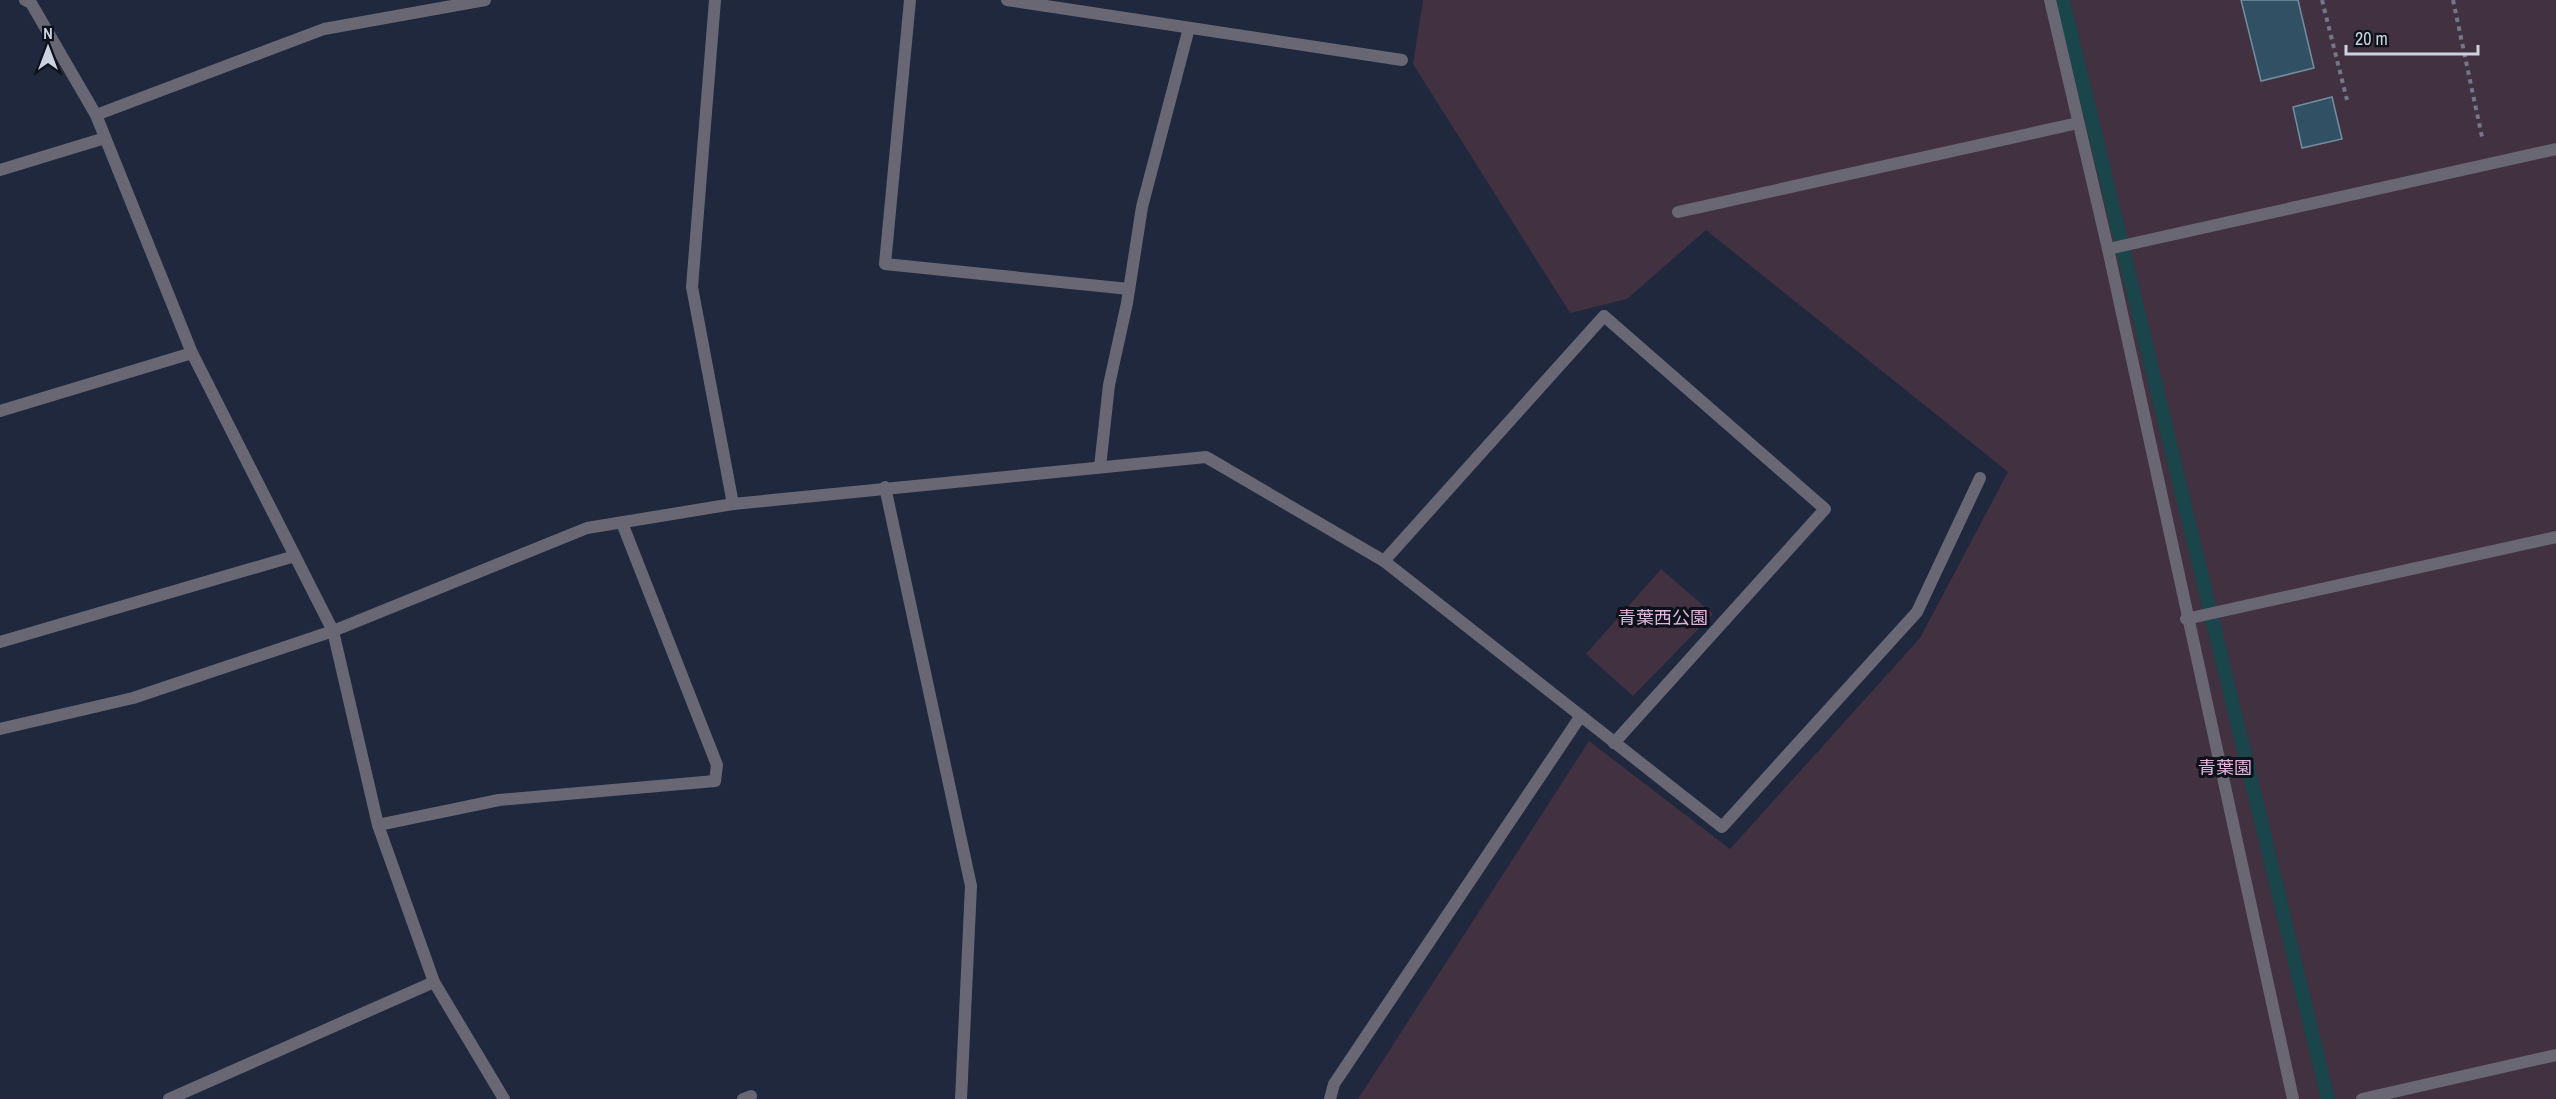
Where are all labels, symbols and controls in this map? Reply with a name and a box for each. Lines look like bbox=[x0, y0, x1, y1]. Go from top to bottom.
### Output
north arrow bbox=[18, 18, 78, 78]
scale bar bbox=[2346, 18, 2478, 56]
text: N bbox=[43, 22, 53, 44]
text: 20 m bbox=[2355, 26, 2388, 51]
park label: 青葉西公園 bbox=[1618, 605, 1708, 630]
park label: 青葉園 bbox=[2198, 755, 2252, 780]

